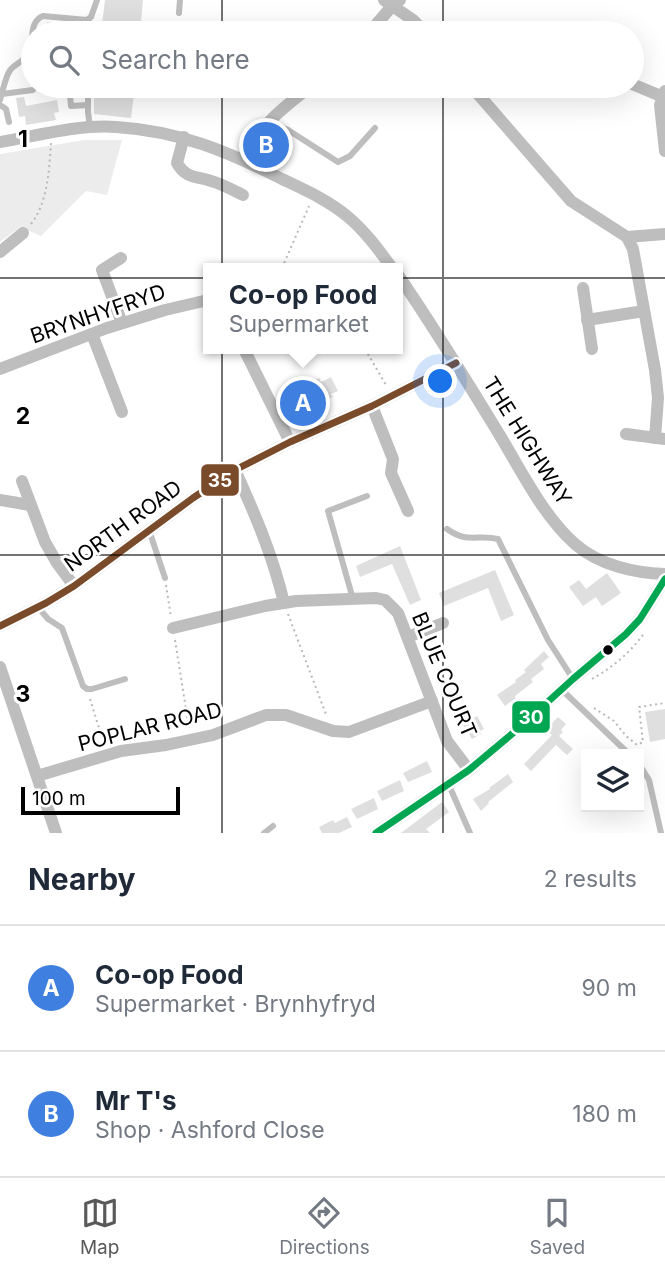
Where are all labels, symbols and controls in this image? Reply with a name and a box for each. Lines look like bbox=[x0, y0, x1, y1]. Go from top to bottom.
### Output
search box bbox=[21, 21, 644, 98]
icon: search bbox=[45, 41, 83, 79]
text: Search here bbox=[101, 44, 250, 75]
pin: B bbox=[243, 119, 289, 171]
text: 1 bbox=[18, 125, 28, 153]
popup bbox=[203, 263, 403, 354]
street label: BRYNHYFRYD bbox=[27, 279, 169, 348]
text: Co-op Food bbox=[229, 279, 377, 310]
text: Supermarket bbox=[229, 310, 369, 338]
your location bbox=[423, 364, 457, 398]
street label: THE HIGHWAY bbox=[478, 372, 577, 510]
pin: A bbox=[280, 377, 326, 429]
text: 2 bbox=[16, 402, 30, 430]
line badge: 35 bbox=[200, 463, 240, 497]
text: 35 bbox=[208, 469, 232, 492]
street label: NORTH ROAD bbox=[59, 475, 186, 577]
street label: BLUE COURT bbox=[407, 608, 482, 741]
unlabelled marker bbox=[601, 643, 615, 657]
text: 3 bbox=[16, 680, 30, 708]
street label: POPLAR ROAD bbox=[75, 697, 224, 756]
line badge: 30 bbox=[511, 700, 551, 734]
text: 30 bbox=[518, 706, 544, 729]
map controls bbox=[581, 749, 644, 812]
button: layers bbox=[581, 749, 644, 812]
scale bar bbox=[21, 784, 180, 816]
text: 100 m bbox=[32, 787, 86, 810]
text: Nearby bbox=[28, 861, 136, 897]
text: 2 results bbox=[544, 865, 637, 893]
text: Co-op Food bbox=[95, 959, 244, 990]
text: A bbox=[42, 974, 60, 1002]
text: 90 m bbox=[582, 974, 637, 1002]
text: Supermarket · Brynhyfryd bbox=[95, 990, 376, 1018]
text: Mr T's bbox=[95, 1085, 177, 1116]
text: B bbox=[43, 1100, 59, 1128]
text: 180 m bbox=[572, 1100, 637, 1128]
text: Shop · Ashford Close bbox=[95, 1116, 325, 1144]
tab: Map bbox=[80, 1194, 119, 1259]
tab: Directions bbox=[279, 1194, 370, 1259]
tab: Saved bbox=[529, 1194, 585, 1259]

